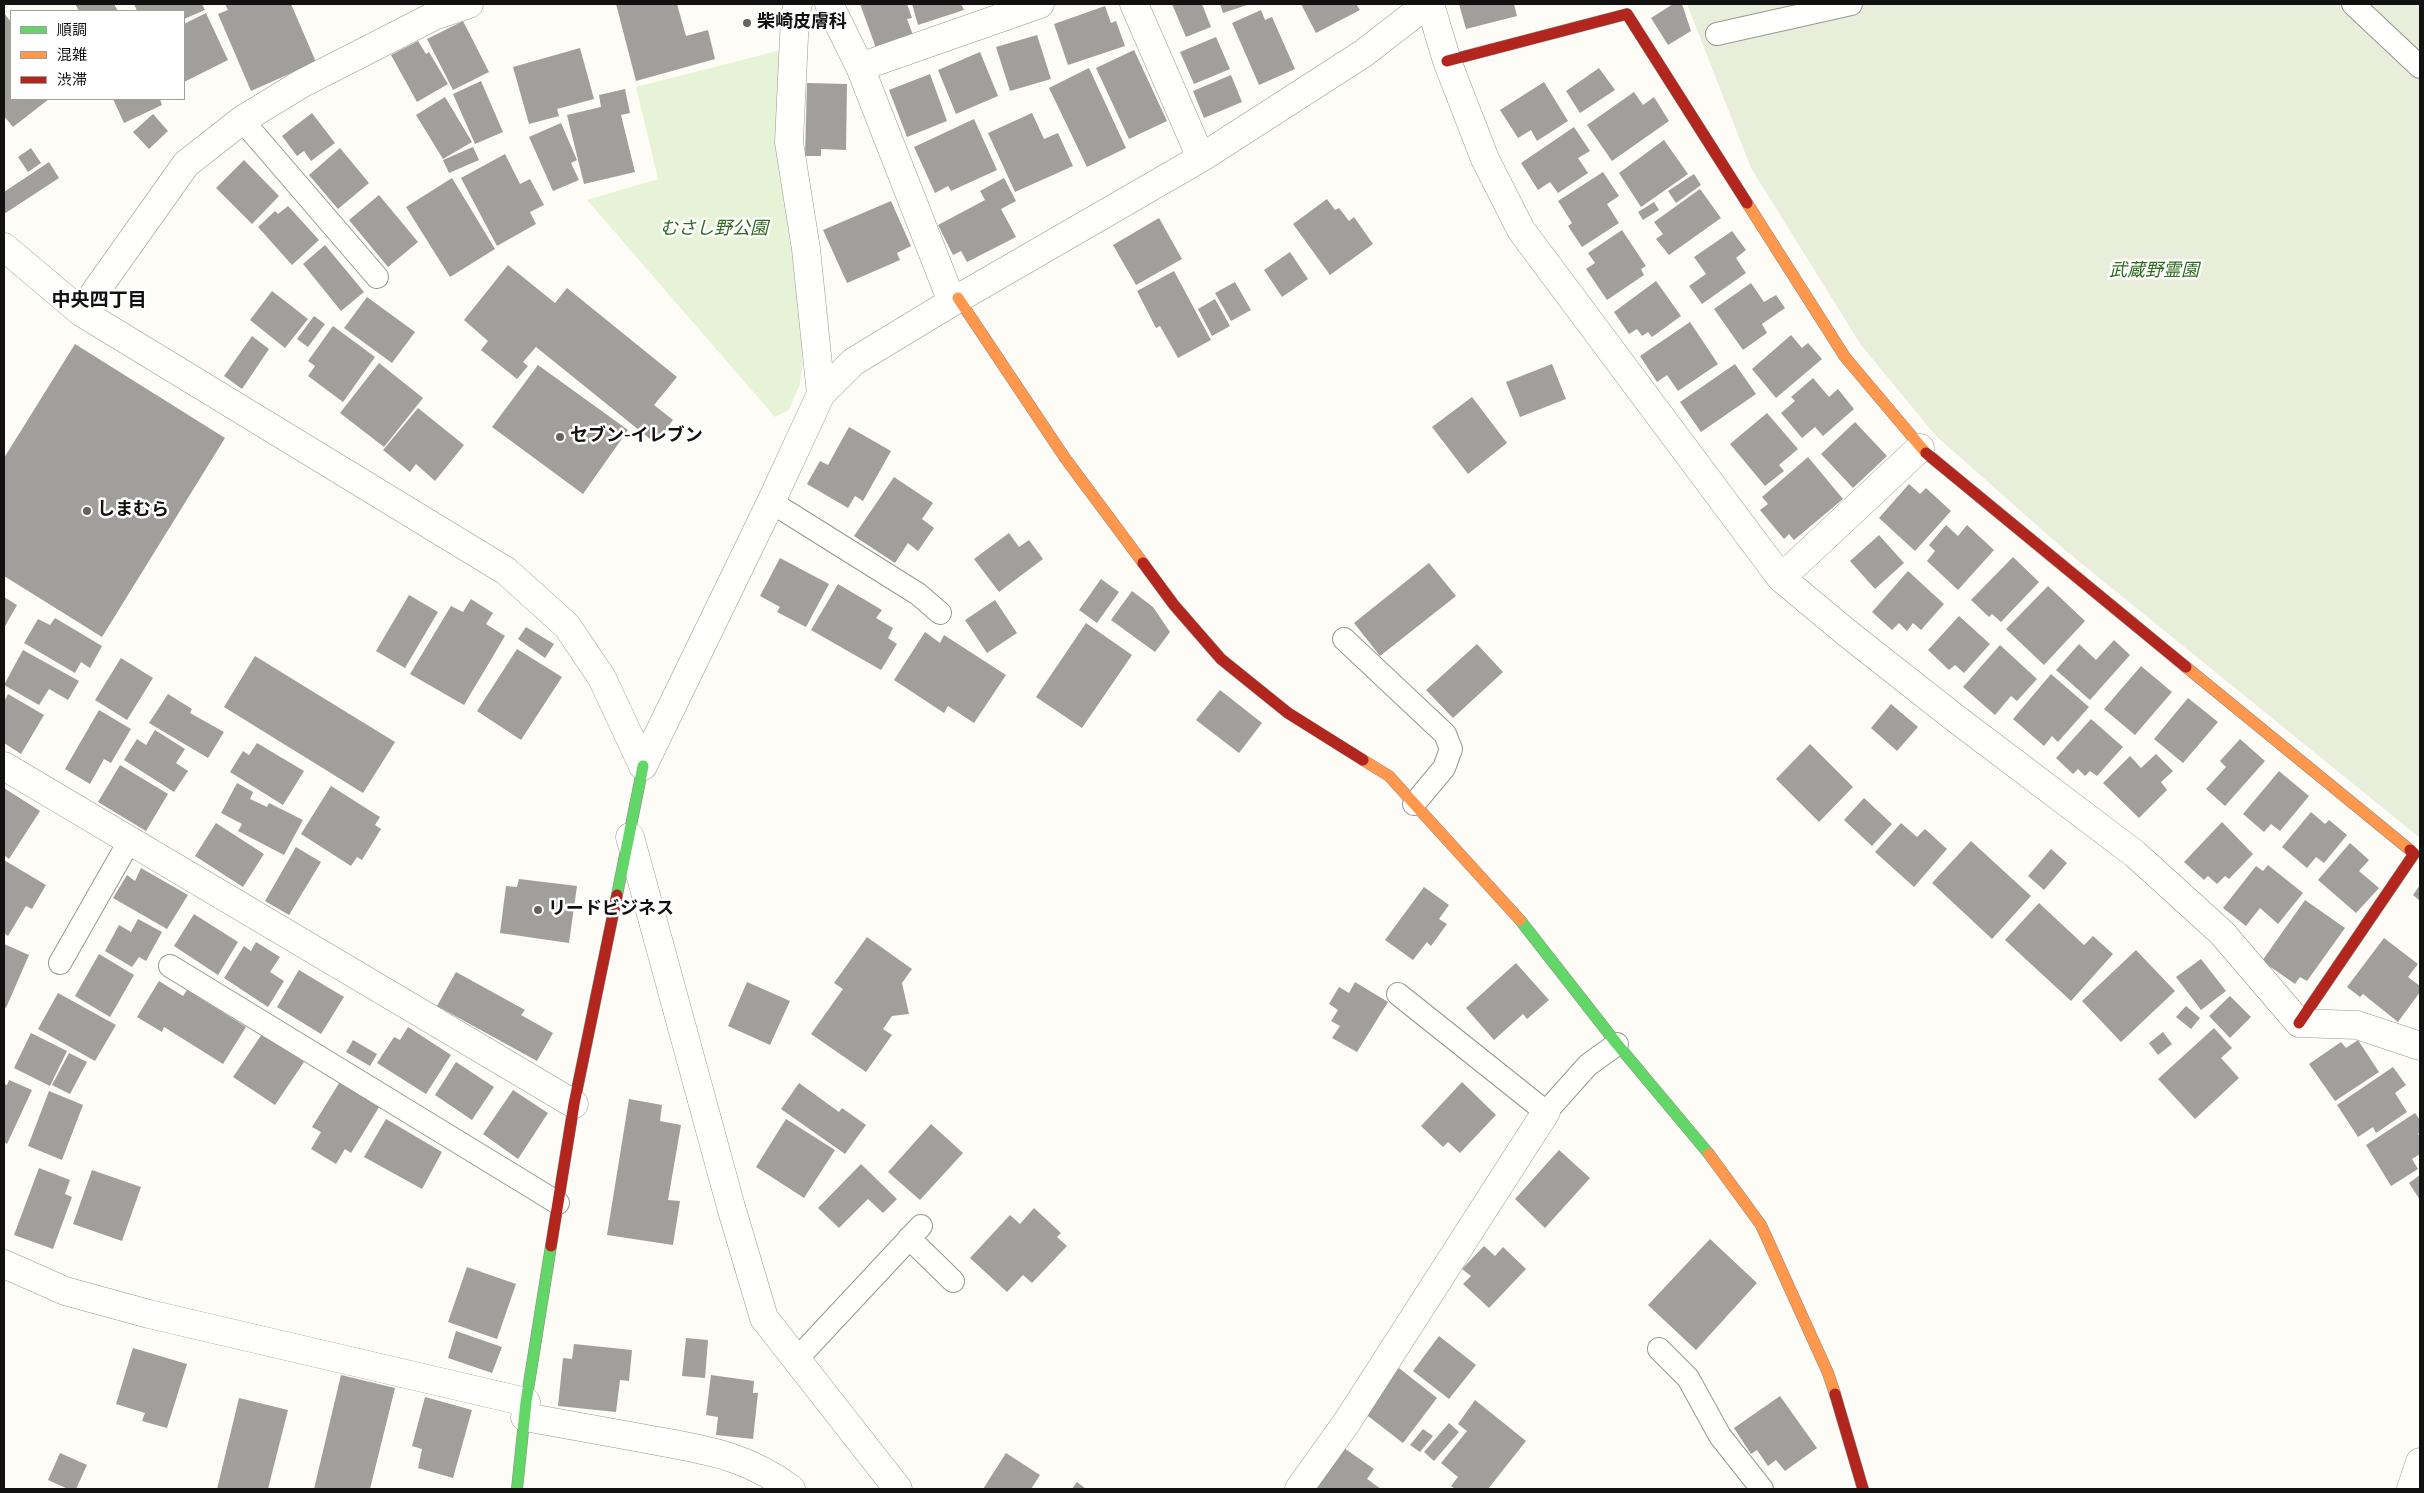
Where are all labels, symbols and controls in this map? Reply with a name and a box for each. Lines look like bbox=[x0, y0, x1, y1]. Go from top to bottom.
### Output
legend bbox=[10, 10, 185, 100]
place label: 柴崎皮膚科 bbox=[757, 12, 847, 34]
marker: 柴崎皮膚科 bbox=[741, 17, 753, 29]
text: 順調 bbox=[57, 19, 87, 42]
text: 混雑 bbox=[57, 44, 87, 67]
text: 渋滞 bbox=[57, 69, 87, 92]
park label: むさし野公園 bbox=[660, 219, 768, 241]
park label: 武蔵野霊園 bbox=[2109, 261, 2199, 283]
district label: 中央四丁目 bbox=[52, 291, 146, 313]
place label: セブン-イレブン bbox=[570, 426, 703, 448]
marker: セブン-イレブン bbox=[554, 431, 566, 443]
place label: しまむら bbox=[97, 500, 169, 522]
marker: しまむら bbox=[81, 505, 93, 517]
place label: リードビジネス bbox=[548, 899, 674, 921]
marker: リードビジネス bbox=[532, 904, 544, 916]

